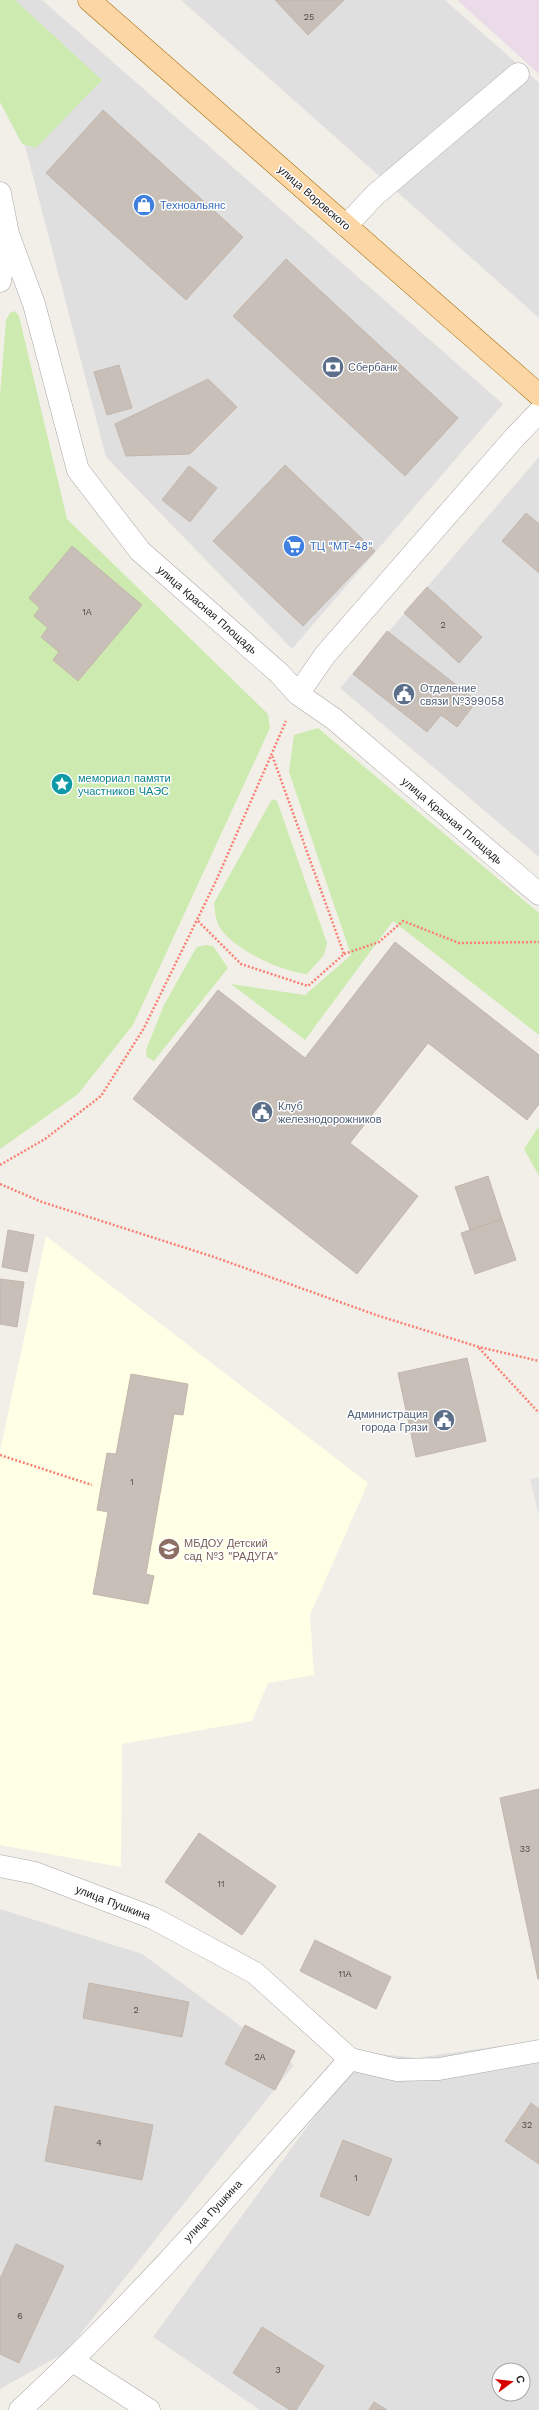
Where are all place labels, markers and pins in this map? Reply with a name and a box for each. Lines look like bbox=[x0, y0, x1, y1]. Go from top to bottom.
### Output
shop icon: Техноальянс bbox=[131, 192, 157, 218]
place label: Техноальянс bbox=[160, 199, 226, 212]
bank icon: Сбербанк bbox=[320, 354, 346, 380]
place label: Сбербанк bbox=[348, 361, 398, 374]
supermarket icon: ТЦ "МТ-48" bbox=[281, 533, 307, 559]
place label: ТЦ "МТ-48" bbox=[310, 540, 372, 553]
public building icon: Отделение связи №399058 bbox=[391, 681, 417, 707]
place label: Отделение связи №399058 bbox=[420, 682, 504, 708]
place icon: мемориал памяти участников ЧАЭС bbox=[49, 771, 75, 797]
place label: мемориал памяти участников ЧАЭС bbox=[78, 772, 171, 798]
public building icon: Клуб железнодорожников bbox=[249, 1099, 275, 1125]
place label: Клуб железнодорожников bbox=[278, 1100, 382, 1126]
public building icon: Администрация города Грязи bbox=[431, 1407, 457, 1433]
place label: Администрация города Грязи bbox=[347, 1408, 428, 1434]
school or university icon: МБДОУ Детский сад №3 "РАДУГА" bbox=[156, 1536, 182, 1562]
place label: МБДОУ Детский сад №3 "РАДУГА" bbox=[184, 1537, 278, 1563]

